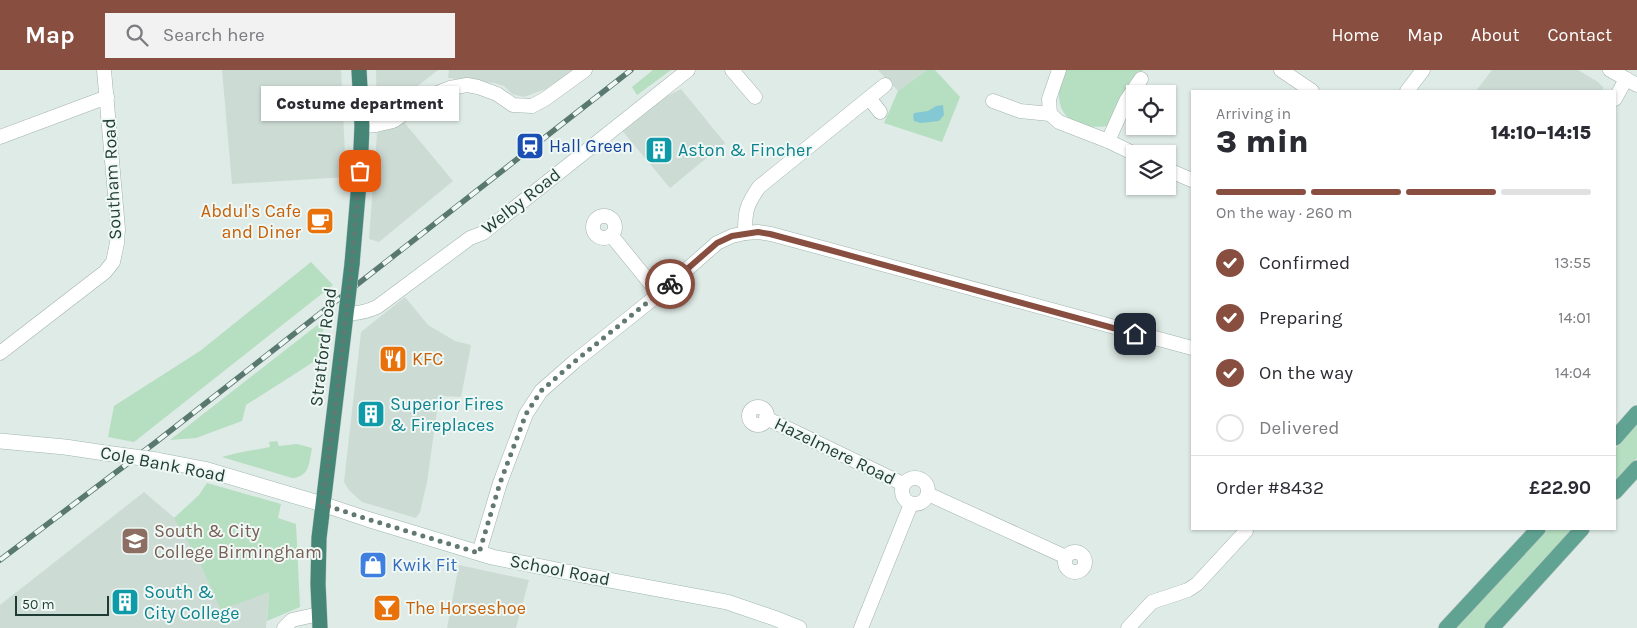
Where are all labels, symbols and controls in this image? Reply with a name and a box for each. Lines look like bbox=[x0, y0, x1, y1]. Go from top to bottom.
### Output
search box bbox=[105, 13, 455, 58]
text: Map bbox=[25, 21, 75, 49]
icon: search bbox=[123, 21, 151, 49]
text: Search here bbox=[163, 24, 265, 46]
text: Home bbox=[1331, 24, 1379, 46]
text: Map bbox=[1407, 24, 1443, 46]
text: About bbox=[1471, 24, 1520, 46]
text: Contact bbox=[1548, 24, 1612, 46]
map controls bbox=[1126, 85, 1176, 195]
button: locate bbox=[1126, 85, 1176, 135]
callout: Costume department bbox=[261, 86, 459, 121]
text: Costume department bbox=[276, 94, 444, 113]
text: Arriving in bbox=[1216, 104, 1291, 123]
street label: Southam Road bbox=[98, 118, 126, 240]
text: 14:10–14:15 bbox=[1491, 122, 1591, 144]
text: 3 min bbox=[1216, 123, 1309, 160]
station icon: Hall Green bbox=[515, 131, 545, 161]
place label: Hall Green bbox=[549, 135, 633, 157]
building icon: Aston & Fincher bbox=[644, 135, 674, 165]
place label: Aston & Fincher bbox=[678, 139, 812, 161]
button: layers bbox=[1126, 145, 1176, 195]
pin bbox=[339, 150, 381, 192]
icon: bag bbox=[346, 157, 374, 185]
street label: Welby Road bbox=[477, 163, 565, 239]
place label: Abdul's Cafe and Diner bbox=[201, 200, 301, 243]
text: On the way · 260 m bbox=[1216, 203, 1352, 222]
cafe icon: Abdul's Cafe and Diner bbox=[305, 206, 335, 236]
icon: check bbox=[1216, 249, 1244, 277]
text: Confirmed bbox=[1259, 252, 1350, 274]
text: 13:55 bbox=[1555, 253, 1591, 272]
courier bbox=[645, 259, 695, 309]
icon: bike bbox=[656, 270, 684, 298]
street label: Stratford Road bbox=[305, 286, 341, 408]
icon: check bbox=[1216, 304, 1244, 332]
text: Preparing bbox=[1259, 307, 1342, 329]
text: 14:01 bbox=[1558, 308, 1591, 327]
pin bbox=[1114, 313, 1156, 355]
icon: home bbox=[1121, 320, 1149, 348]
restaurant icon: KFC bbox=[378, 344, 408, 374]
place label: KFC bbox=[412, 348, 443, 370]
icon: check bbox=[1216, 359, 1244, 387]
text: On the way bbox=[1259, 362, 1353, 384]
text: 14:04 bbox=[1555, 363, 1591, 382]
place label: Superior Fires & Fireplaces bbox=[390, 393, 504, 436]
building icon: Superior Fires & Fireplaces bbox=[356, 399, 386, 429]
street label: Hazelmere Road bbox=[771, 412, 899, 490]
text: Delivered bbox=[1259, 417, 1339, 439]
street label: Cole Bank Road bbox=[98, 441, 228, 487]
text: Order #8432 bbox=[1216, 477, 1324, 499]
text: £22.90 bbox=[1529, 477, 1591, 499]
place label: South & City College Birmingham bbox=[154, 520, 322, 563]
school or university icon: South & City College Birmingham bbox=[120, 526, 150, 556]
shop icon: Kwik Fit bbox=[358, 550, 388, 580]
street label: School Road bbox=[508, 550, 612, 590]
place label: Kwik Fit bbox=[392, 554, 458, 576]
place label: South & City College bbox=[144, 581, 239, 624]
building icon: South & City College bbox=[110, 587, 140, 617]
scale bar bbox=[15, 593, 109, 616]
bar icon: The Horseshoe bbox=[372, 593, 402, 623]
text: 50 m bbox=[22, 596, 55, 613]
place label: The Horseshoe bbox=[406, 597, 526, 619]

